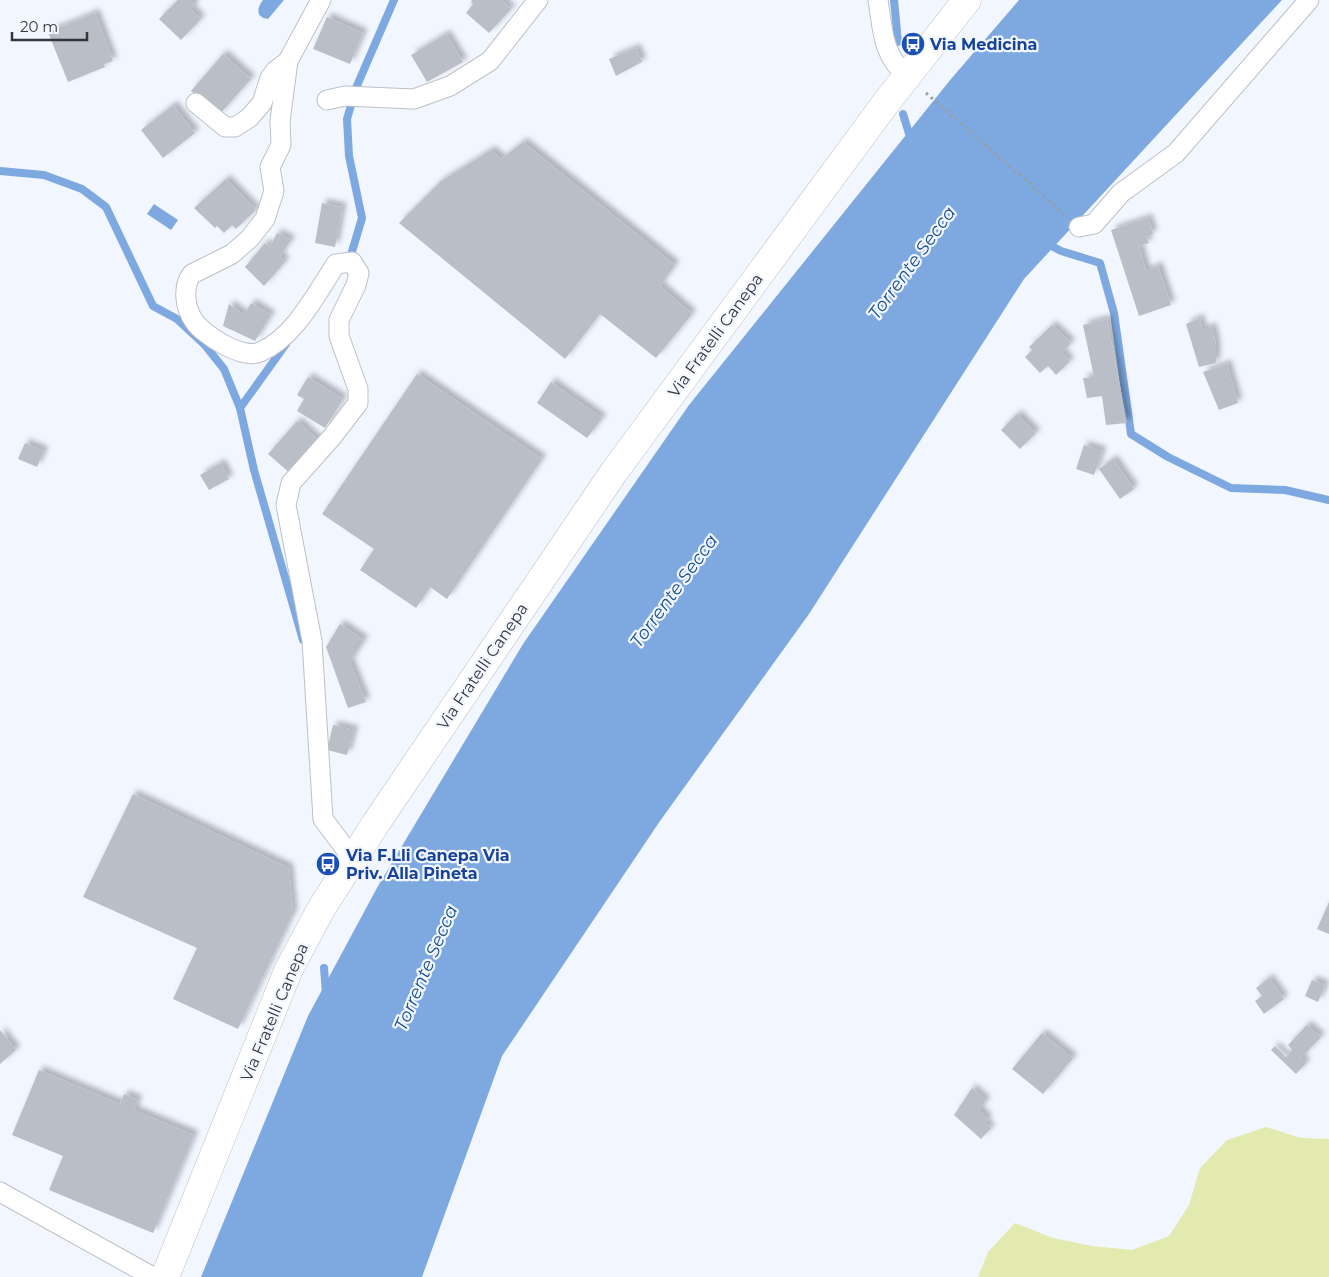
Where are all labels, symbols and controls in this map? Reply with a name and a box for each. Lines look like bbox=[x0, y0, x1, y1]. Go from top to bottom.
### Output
scale bar bbox=[12, 10, 88, 42]
text: 20 m bbox=[20, 17, 58, 36]
bus stop icon: Via Medicina bbox=[900, 31, 926, 57]
place label: Via Medicina bbox=[929, 35, 1037, 54]
water label: Torrente Secca bbox=[864, 202, 960, 324]
street label: Via Fratelli Canepa bbox=[664, 270, 767, 401]
water label: Torrente Secca bbox=[626, 530, 722, 652]
street label: Via Fratelli Canepa bbox=[433, 599, 532, 733]
place label: Via F.Lli Canepa Via Priv. Alla Pineta bbox=[345, 846, 510, 883]
bus stop icon: Via F.Lli Canepa Via Priv. Alla Pineta bbox=[315, 851, 341, 877]
water label: Torrente Secca bbox=[390, 902, 462, 1034]
street label: Via Fratelli Canepa bbox=[237, 940, 312, 1084]

